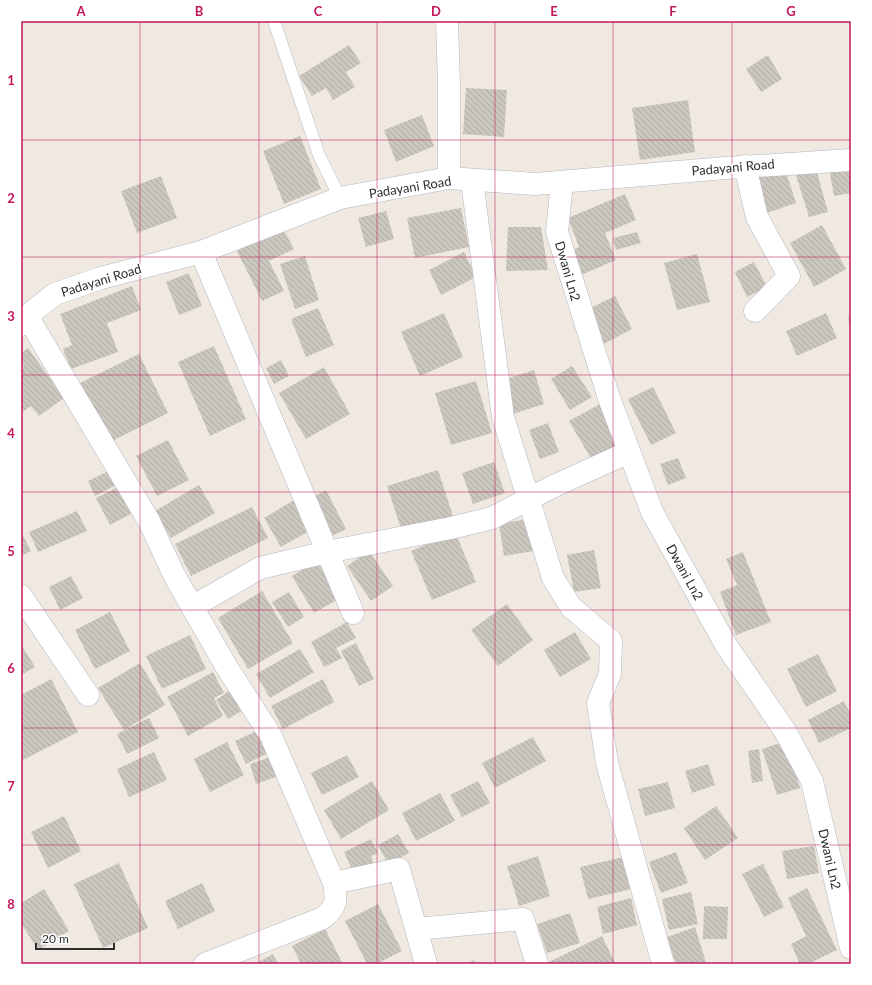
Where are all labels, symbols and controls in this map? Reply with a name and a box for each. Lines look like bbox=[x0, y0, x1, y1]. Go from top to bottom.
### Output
text: A bbox=[75, 3, 86, 19]
text: B bbox=[195, 3, 204, 19]
text: C bbox=[314, 3, 323, 19]
text: D bbox=[431, 3, 441, 19]
text: E bbox=[550, 3, 558, 19]
text: F bbox=[669, 3, 677, 19]
text: G bbox=[786, 3, 796, 19]
text: 1 bbox=[7, 72, 15, 88]
street label: Padayani Road bbox=[691, 155, 775, 179]
street label: Padayani Road bbox=[368, 173, 452, 201]
text: 2 bbox=[7, 190, 15, 206]
street label: Dwani Ln2 bbox=[552, 239, 584, 303]
street label: Padayani Road bbox=[59, 260, 143, 300]
text: 3 bbox=[7, 308, 15, 324]
text: 4 bbox=[7, 425, 15, 441]
street label: Dwani Ln2 bbox=[663, 541, 707, 603]
text: 5 bbox=[7, 543, 15, 559]
text: 6 bbox=[7, 660, 15, 676]
text: 7 bbox=[7, 778, 15, 794]
street label: Dwani Ln2 bbox=[815, 827, 845, 891]
text: 8 bbox=[7, 896, 15, 912]
scale bar bbox=[36, 925, 114, 951]
text: 20 m bbox=[42, 931, 69, 946]

